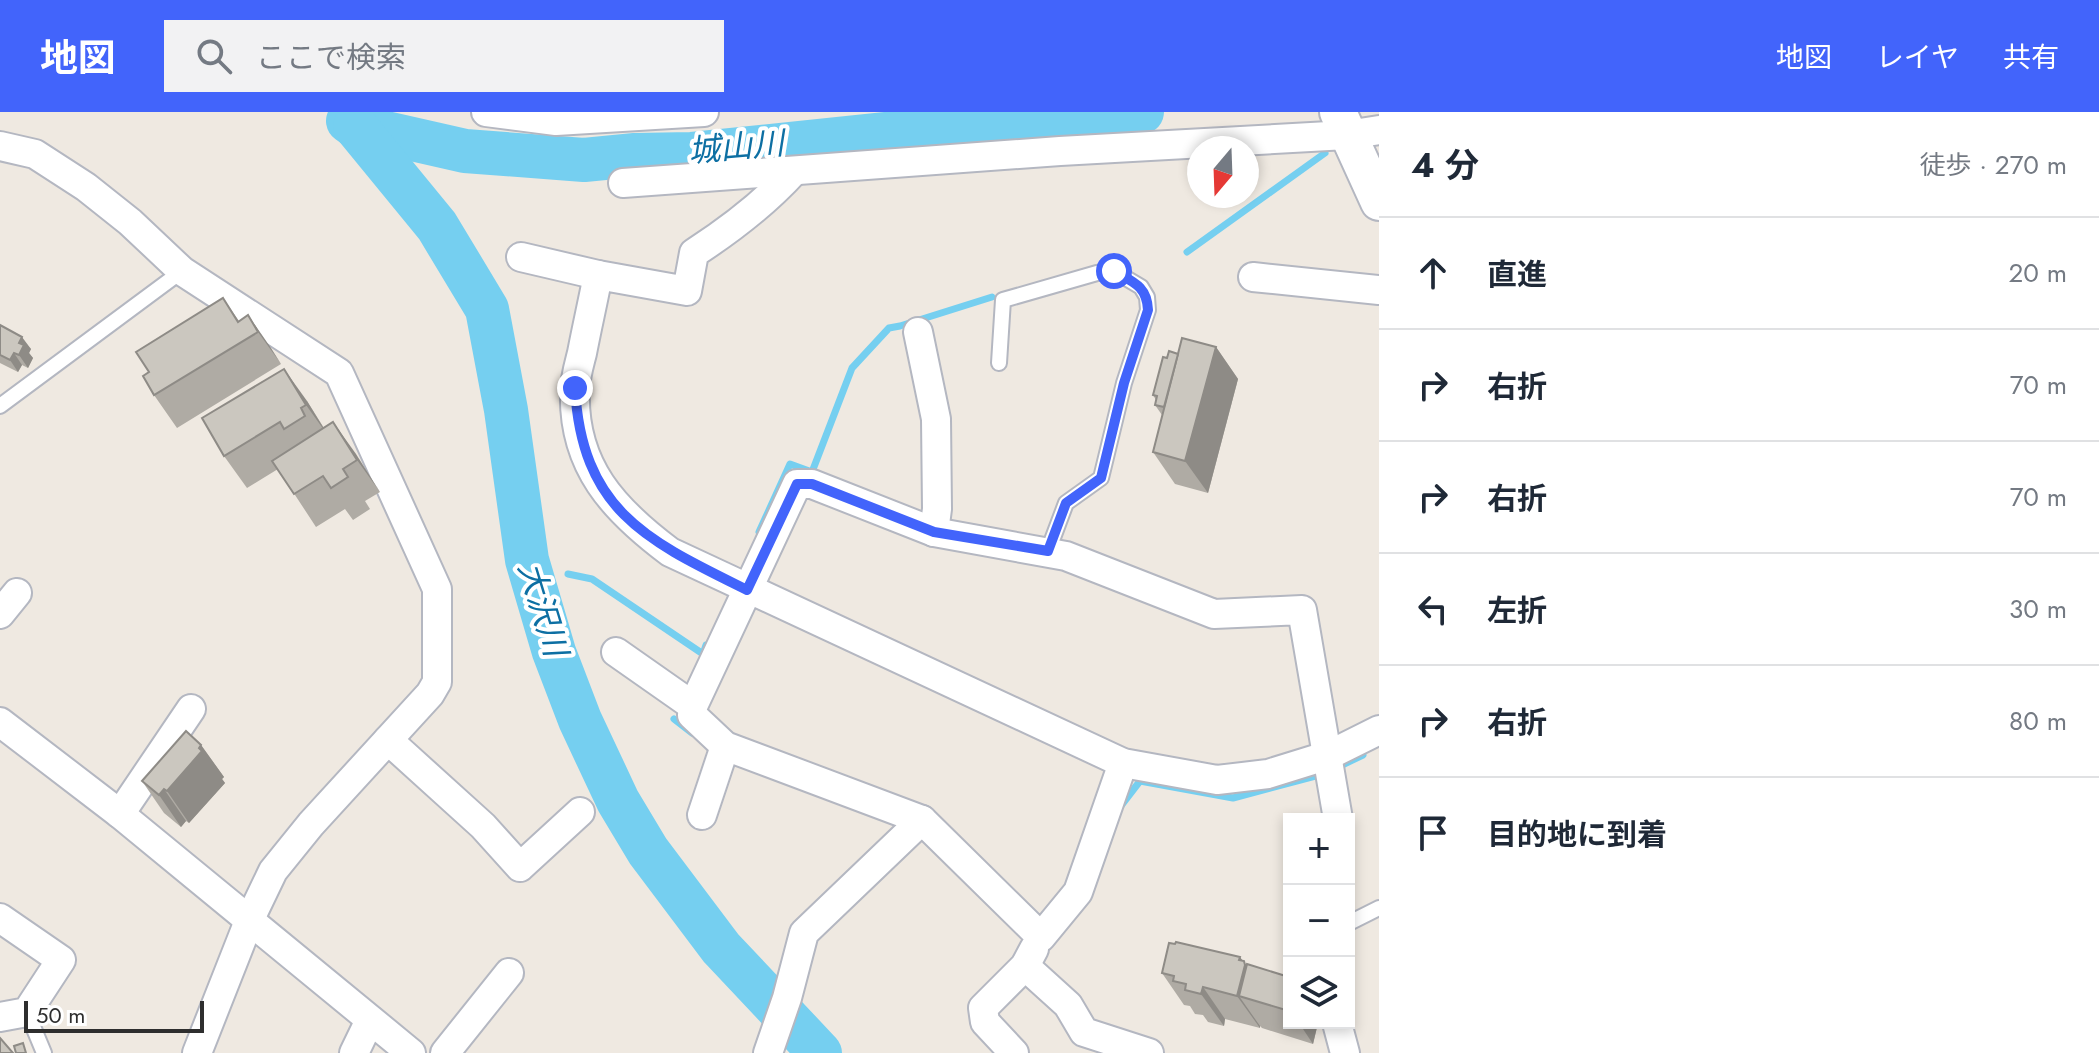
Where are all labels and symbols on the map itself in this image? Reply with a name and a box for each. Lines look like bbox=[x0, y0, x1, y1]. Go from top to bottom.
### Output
water label: 城山川 bbox=[686, 120, 789, 174]
north arrow bbox=[1187, 136, 1259, 208]
route start bbox=[1096, 253, 1132, 289]
route end bbox=[557, 370, 593, 406]
water label: 大沢川 bbox=[507, 556, 580, 664]
scale bar bbox=[24, 997, 204, 1033]

